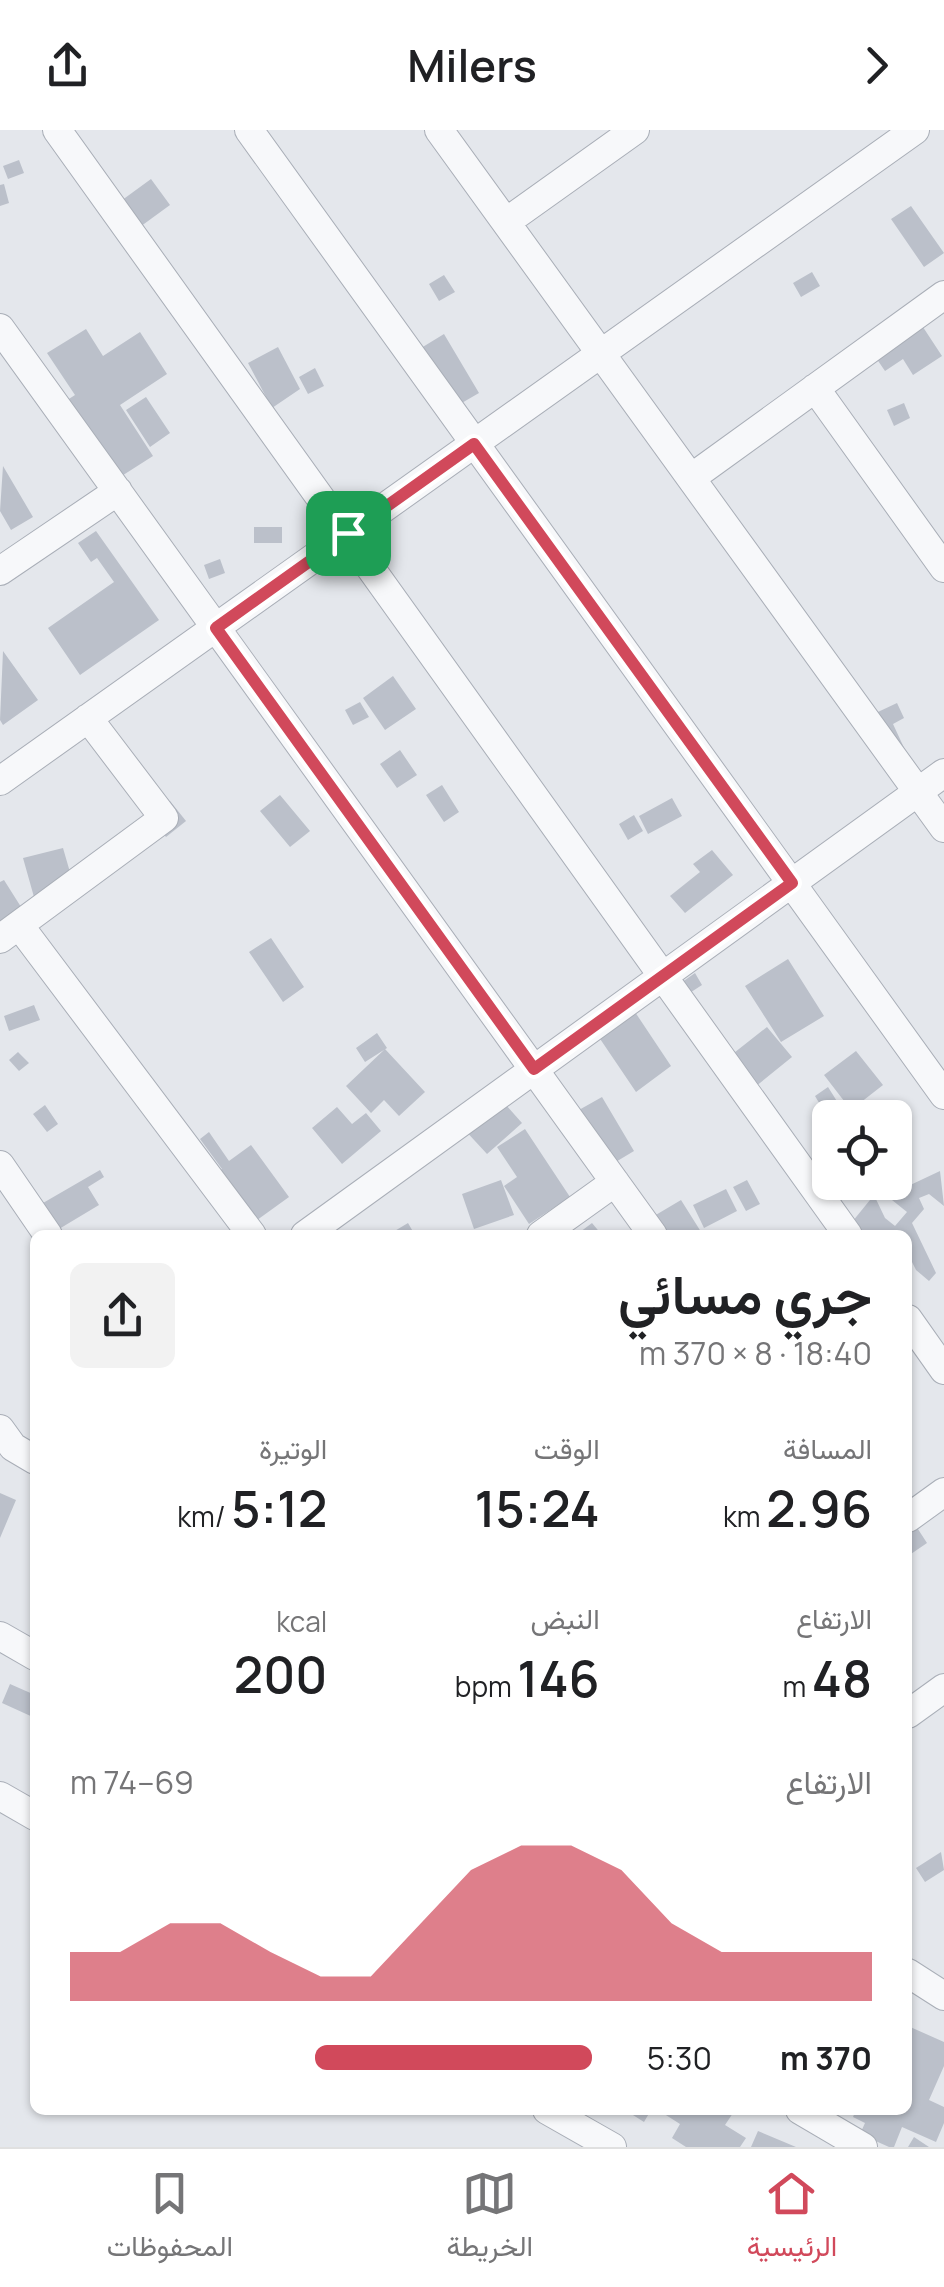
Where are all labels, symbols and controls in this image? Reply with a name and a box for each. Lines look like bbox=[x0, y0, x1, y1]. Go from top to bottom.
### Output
text: Milers bbox=[407, 34, 537, 96]
icon: share bbox=[40, 38, 95, 93]
icon: forward bbox=[849, 38, 904, 93]
pin bbox=[306, 491, 391, 576]
icon: arrive bbox=[321, 506, 376, 561]
map controls bbox=[812, 1100, 912, 1200]
button: locate bbox=[812, 1100, 912, 1200]
text: جري مسائي bbox=[618, 1255, 872, 1331]
button: share bbox=[70, 1263, 175, 1368]
text: 18:40 · 8 × 370 m bbox=[639, 1331, 872, 1375]
text: الوتيرة bbox=[259, 1429, 327, 1467]
text: الوقت bbox=[534, 1429, 600, 1467]
text: المسافة bbox=[783, 1429, 872, 1467]
text: 5:12 bbox=[231, 1474, 327, 1542]
text: 15:24 bbox=[475, 1474, 600, 1542]
text: 2.96 bbox=[766, 1474, 872, 1542]
text: /km bbox=[177, 1497, 231, 1535]
text: km bbox=[723, 1497, 766, 1535]
text: النبض bbox=[530, 1599, 600, 1637]
text: الارتفاع bbox=[796, 1599, 872, 1637]
text: kcal bbox=[276, 1602, 327, 1640]
text: 200 bbox=[234, 1640, 327, 1708]
text: 146 bbox=[517, 1644, 600, 1712]
text: 48 bbox=[812, 1644, 872, 1712]
text: bpm bbox=[455, 1667, 517, 1705]
text: m bbox=[782, 1667, 812, 1705]
text: 69–74 m bbox=[70, 1760, 194, 1804]
text: الارتفاع bbox=[785, 1760, 872, 1804]
text: 5:30 bbox=[647, 2036, 712, 2080]
text: 370 m bbox=[780, 2036, 872, 2080]
tab: المحفوظات bbox=[107, 2166, 233, 2271]
tab: الخريطة bbox=[447, 2166, 533, 2271]
tab: الرئيسية bbox=[747, 2166, 837, 2271]

